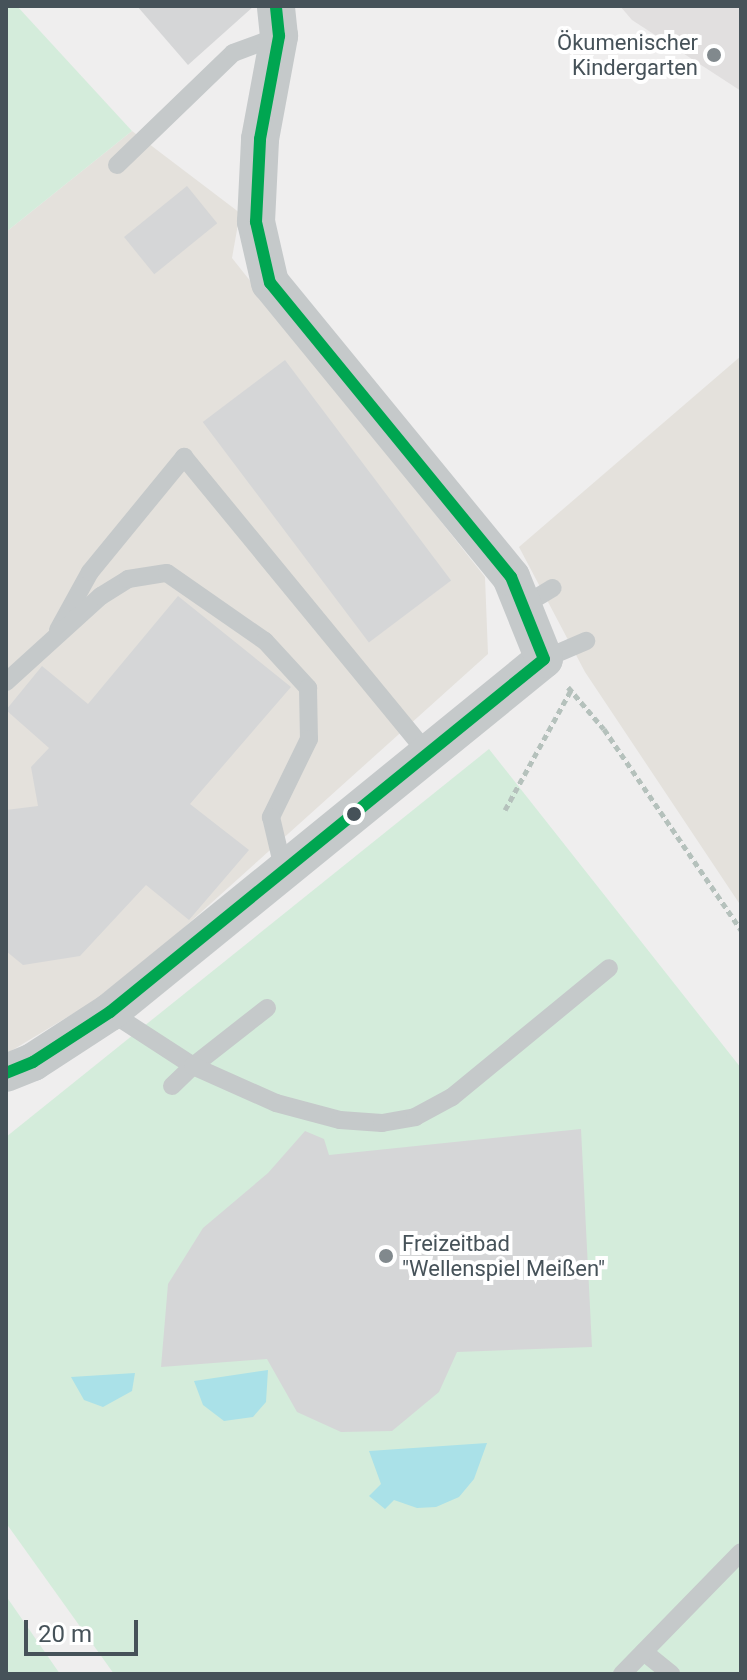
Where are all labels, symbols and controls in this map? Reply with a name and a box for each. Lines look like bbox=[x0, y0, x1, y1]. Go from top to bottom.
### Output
place label: Ökumenischer Kindergarten bbox=[557, 29, 698, 80]
marker: Ökumenischer Kindergarten bbox=[705, 46, 723, 64]
unlabelled marker bbox=[346, 806, 362, 822]
place label: Freizeitbad "Wellenspiel Meißen" bbox=[402, 1230, 605, 1282]
marker: Freizeitbad "Wellenspiel Meißen" bbox=[377, 1247, 395, 1265]
scale bar bbox=[28, 1604, 142, 1654]
text: 20 m bbox=[38, 1620, 92, 1648]

